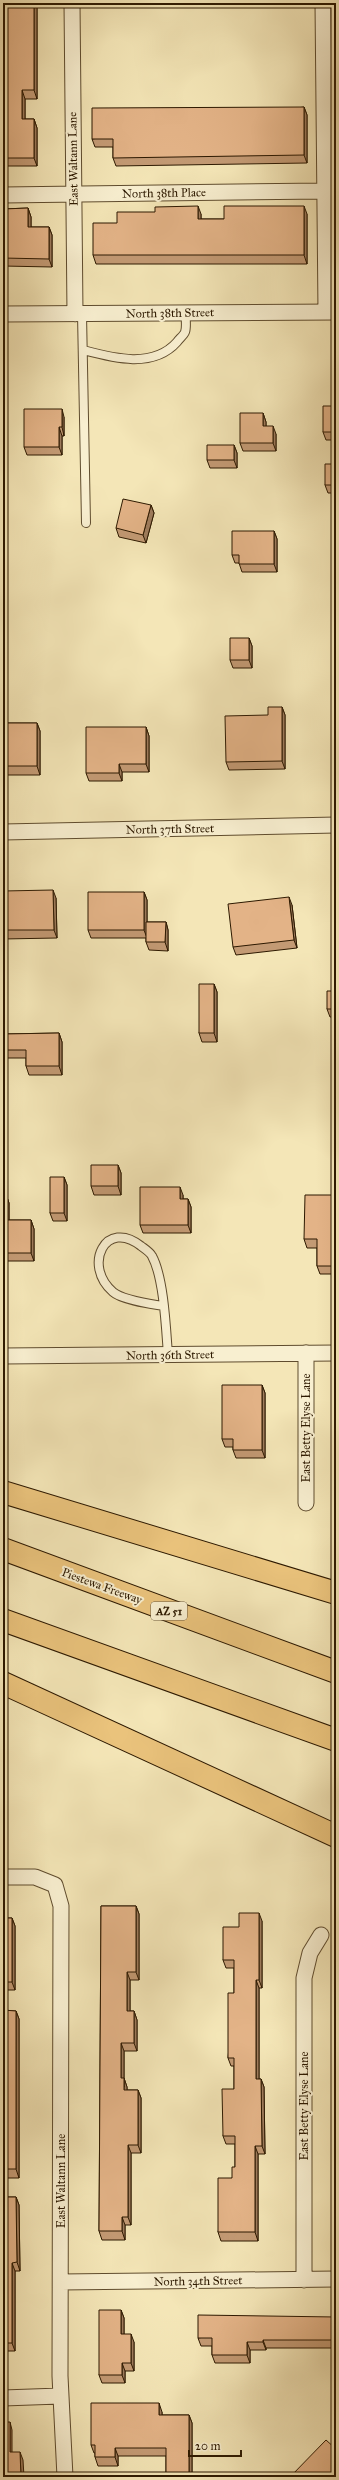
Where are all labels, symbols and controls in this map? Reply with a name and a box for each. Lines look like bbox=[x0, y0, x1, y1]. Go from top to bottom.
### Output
street label: East Waltann Lane bbox=[65, 112, 81, 206]
street label: North 38th Place bbox=[122, 185, 206, 201]
street label: North 38th Street bbox=[126, 305, 215, 321]
street label: North 37th Street bbox=[126, 821, 215, 837]
street label: North 36th Street bbox=[126, 1347, 215, 1363]
street label: East Betty Elyse Lane bbox=[299, 1373, 313, 1483]
street label: Piestewa Freeway bbox=[60, 1565, 144, 1607]
road number: AZ 51 bbox=[151, 1602, 187, 1620]
street label: East Betty Elyse Lane bbox=[297, 2051, 311, 2161]
street label: East Waltann Lane bbox=[54, 2134, 68, 2228]
street label: North 34th Street bbox=[153, 2273, 243, 2289]
scale bar bbox=[189, 2432, 241, 2458]
text: 20 m bbox=[195, 2439, 221, 2453]

